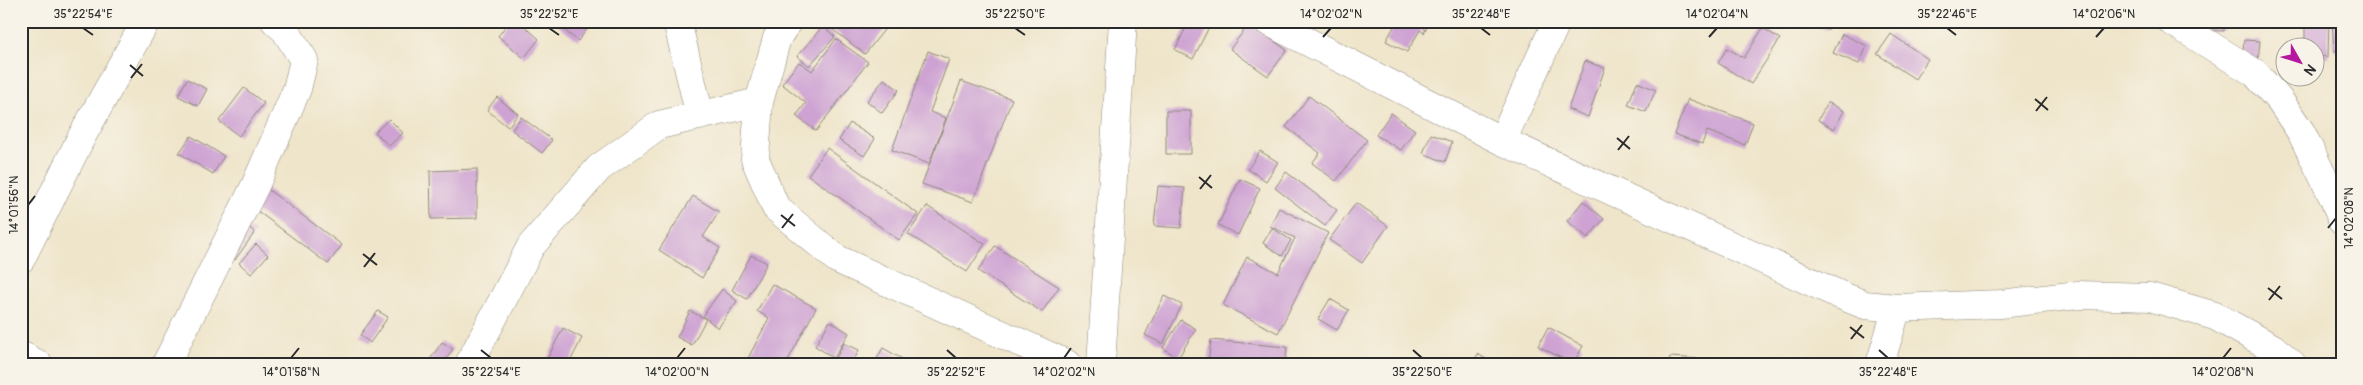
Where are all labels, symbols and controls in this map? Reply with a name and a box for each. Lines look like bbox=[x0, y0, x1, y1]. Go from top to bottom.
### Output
text: 35°22'54"E bbox=[54, 7, 112, 22]
text: 35°22'52"E bbox=[520, 7, 578, 22]
text: 35°22'50"E bbox=[985, 7, 1045, 22]
text: 14°02'02"N bbox=[1300, 7, 1362, 22]
text: 35°22'48"E bbox=[1452, 7, 1510, 22]
text: 14°02'04"N bbox=[1686, 7, 1748, 22]
text: 35°22'46"E bbox=[1917, 7, 1977, 22]
text: 14°02'06"N bbox=[2073, 7, 2135, 22]
north arrow bbox=[2276, 38, 2326, 88]
text: N bbox=[2300, 61, 2319, 79]
text: 14°01'56"N bbox=[7, 176, 22, 234]
text: 14°02'08"N bbox=[2342, 187, 2357, 249]
text: 14°01'58"N bbox=[262, 365, 320, 380]
text: 35°22'54"E bbox=[462, 365, 520, 380]
text: 14°02'00"N bbox=[645, 365, 709, 380]
text: 35°22'52"E bbox=[927, 365, 985, 380]
text: 14°02'02"N bbox=[1033, 365, 1095, 380]
text: 35°22'50"E bbox=[1392, 365, 1452, 380]
text: 35°22'48"E bbox=[1859, 365, 1917, 380]
text: 14°02'08"N bbox=[2192, 365, 2254, 380]

